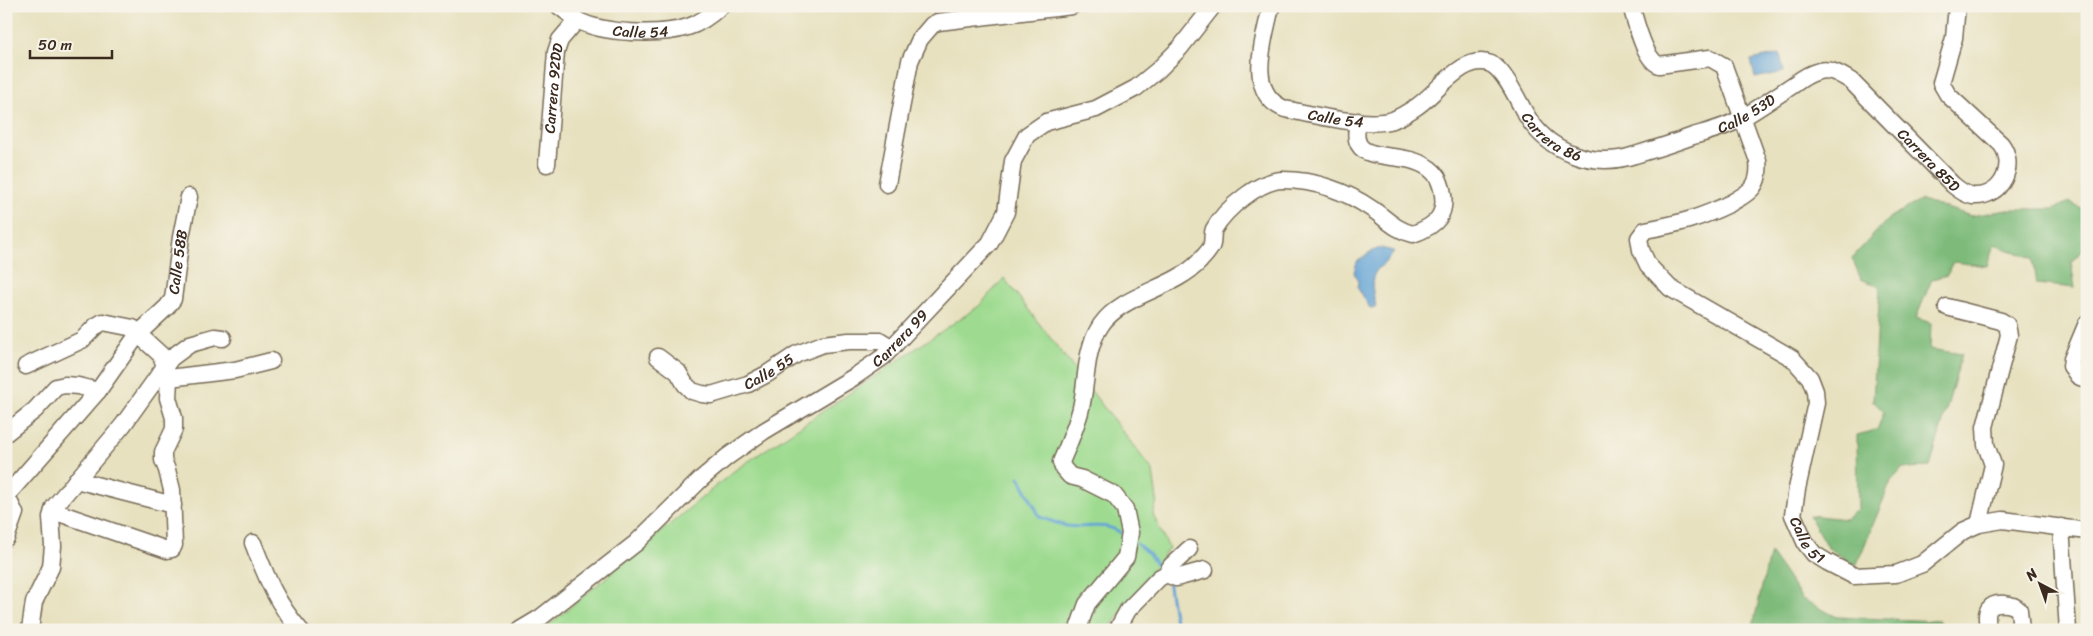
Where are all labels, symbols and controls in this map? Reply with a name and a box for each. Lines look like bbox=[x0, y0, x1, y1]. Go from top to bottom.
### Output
street label: Calle 54 bbox=[611, 17, 670, 45]
scale bar bbox=[30, 28, 112, 60]
text: 50 m bbox=[38, 32, 73, 58]
street label: Carrera 92DD bbox=[537, 40, 571, 134]
street label: Calle 53D bbox=[1714, 87, 1781, 141]
street label: Calle 54 bbox=[1306, 101, 1364, 135]
street label: Carrera 86 bbox=[1514, 107, 1585, 169]
street label: Carrera 85D bbox=[1891, 122, 1966, 199]
street label: Calle 58B bbox=[161, 227, 195, 296]
street label: Carrera 99 bbox=[866, 303, 935, 374]
street label: Calle 55 bbox=[739, 346, 799, 397]
street label: Calle 51 bbox=[1782, 512, 1830, 571]
north arrow bbox=[2016, 558, 2066, 608]
text: N bbox=[2019, 562, 2044, 588]

